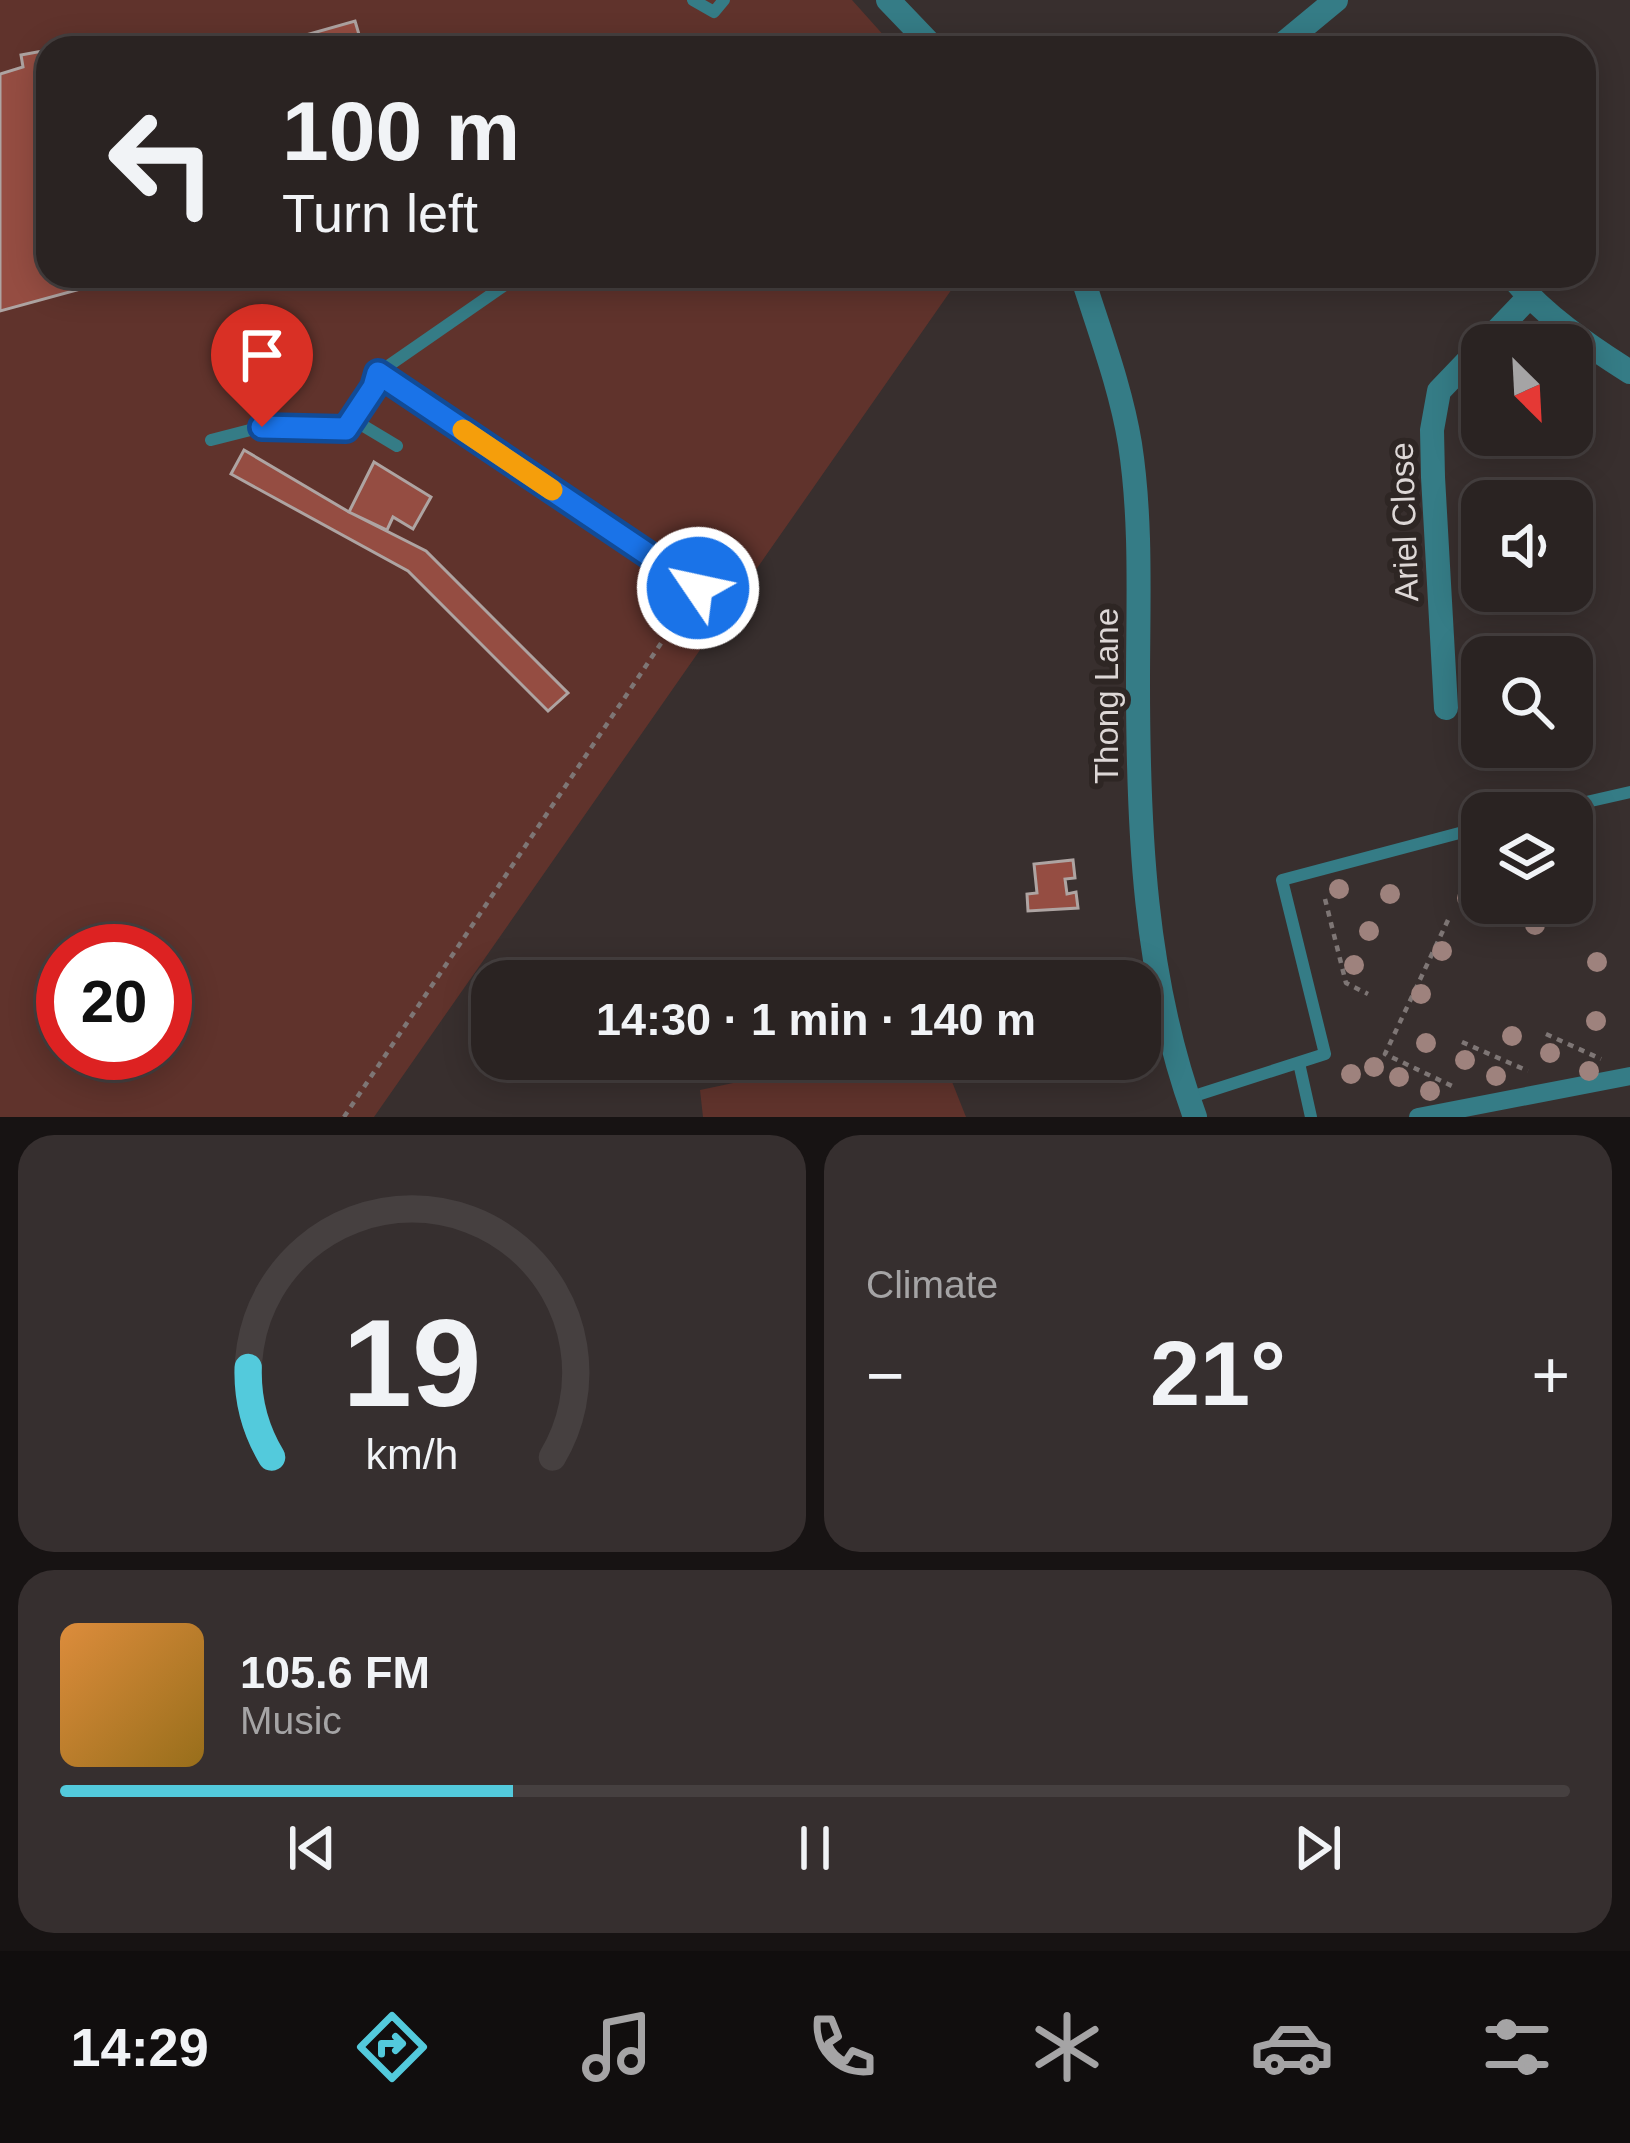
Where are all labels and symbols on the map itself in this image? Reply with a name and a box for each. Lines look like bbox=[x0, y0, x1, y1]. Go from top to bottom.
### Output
pin bbox=[211, 304, 313, 427]
north arrow bbox=[1461, 324, 1593, 456]
street label: Ariel Close bbox=[1383, 442, 1425, 602]
position arrow bbox=[635, 525, 761, 651]
street label: Thong Lane bbox=[1088, 608, 1125, 784]
speed limit sign: 20 bbox=[36, 924, 192, 1080]

